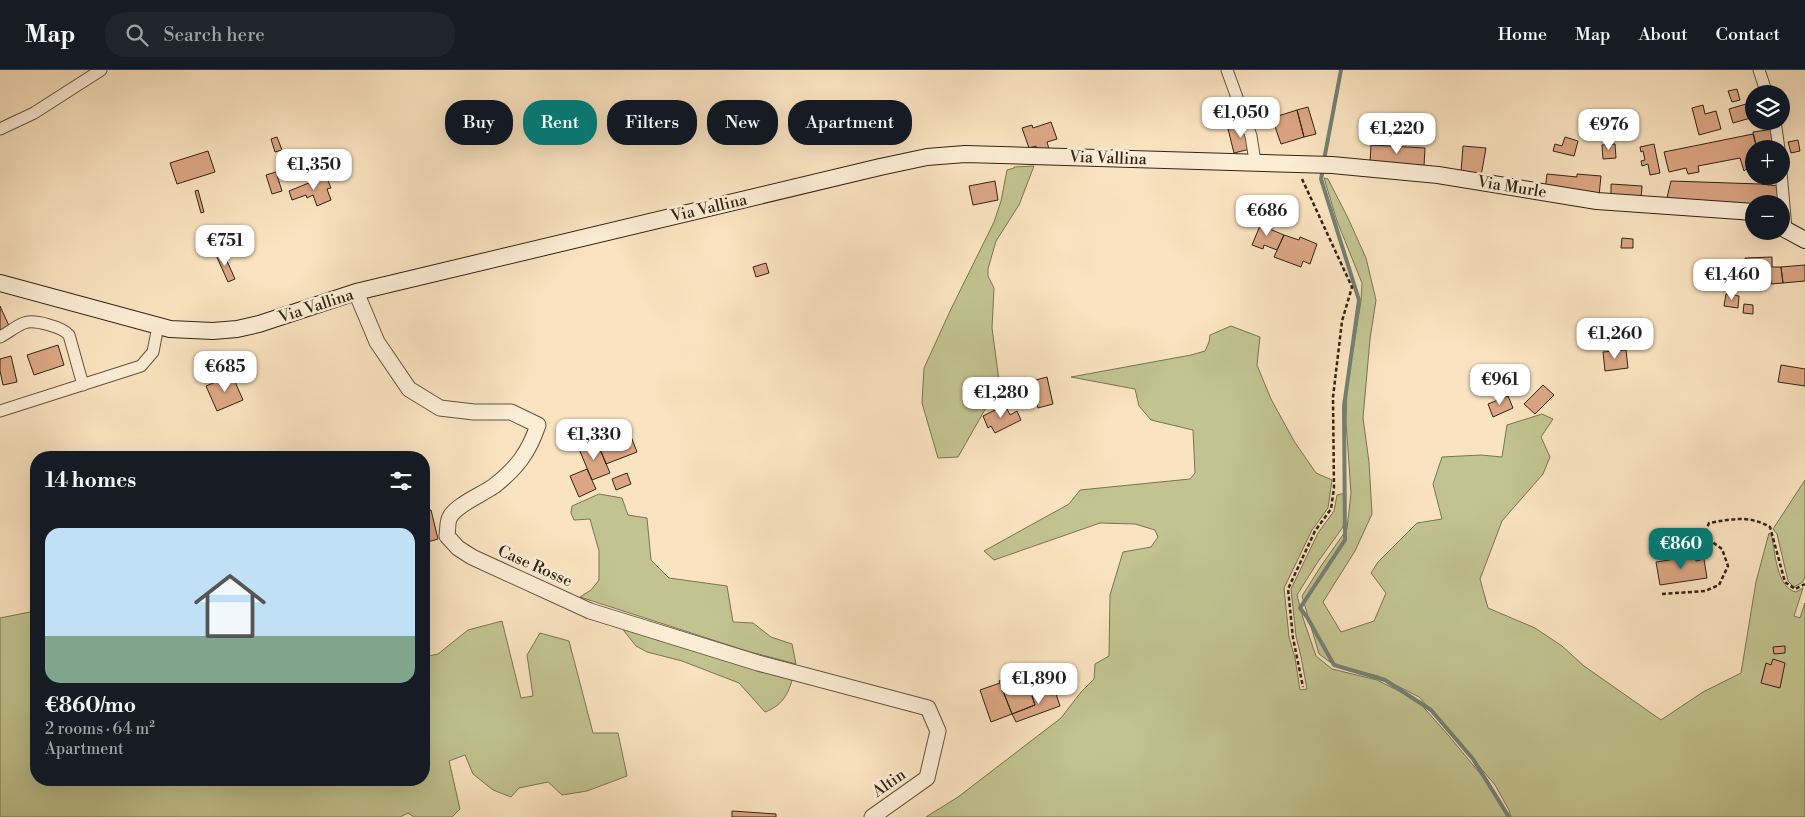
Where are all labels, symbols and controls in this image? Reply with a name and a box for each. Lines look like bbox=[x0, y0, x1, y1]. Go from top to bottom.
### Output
search box bbox=[105, 12, 455, 57]
text: Map bbox=[25, 20, 75, 50]
icon: search bbox=[123, 21, 151, 49]
text: Search here bbox=[163, 23, 265, 47]
text: Home bbox=[1498, 23, 1547, 46]
text: Map bbox=[1575, 23, 1611, 46]
text: About bbox=[1639, 23, 1688, 46]
text: Contact bbox=[1716, 23, 1780, 46]
map controls bbox=[1745, 85, 1790, 240]
button: layers bbox=[1745, 85, 1790, 130]
pin: €1,050 bbox=[1200, 97, 1282, 139]
chip: Buy bbox=[445, 100, 513, 145]
chip: Rent bbox=[523, 100, 597, 145]
chip: Filters bbox=[607, 100, 697, 145]
chip: New bbox=[707, 100, 778, 145]
chip: Apartment bbox=[788, 100, 912, 145]
text: €1,050 bbox=[1213, 103, 1269, 123]
pin: €976 bbox=[1579, 108, 1639, 151]
pin: €1,220 bbox=[1356, 112, 1438, 155]
text: €976 bbox=[1589, 115, 1629, 135]
text: €1,220 bbox=[1370, 119, 1424, 139]
button: + bbox=[1745, 140, 1790, 185]
street label: Via Vallina bbox=[1068, 147, 1148, 169]
pin: €1,350 bbox=[273, 148, 355, 191]
text: €1,350 bbox=[287, 155, 341, 175]
street label: Via Murle bbox=[1475, 171, 1548, 202]
street label: Via Vallina bbox=[668, 189, 750, 227]
pin: €686 bbox=[1237, 194, 1297, 237]
button: − bbox=[1745, 195, 1790, 240]
text: €686 bbox=[1247, 201, 1287, 221]
pin: €751 bbox=[195, 224, 255, 267]
text: €751 bbox=[206, 231, 244, 251]
pin: €1,460 bbox=[1691, 258, 1773, 301]
text: €1,460 bbox=[1704, 265, 1760, 285]
street label: Via Vallina bbox=[275, 284, 357, 328]
pin: €1,260 bbox=[1574, 318, 1656, 360]
text: €1,260 bbox=[1588, 324, 1642, 344]
pin: €685 bbox=[195, 350, 255, 393]
text: €685 bbox=[205, 357, 245, 377]
pin: €961 bbox=[1470, 364, 1530, 406]
text: €961 bbox=[1481, 370, 1519, 390]
pin: €1,280 bbox=[960, 376, 1042, 419]
text: €1,280 bbox=[973, 383, 1029, 403]
pin: €1,330 bbox=[553, 418, 635, 461]
text: €1,330 bbox=[567, 425, 621, 445]
icon: filters bbox=[387, 467, 415, 495]
text: 14 homes bbox=[45, 468, 136, 494]
pin: €860 bbox=[1651, 528, 1711, 570]
text: €860 bbox=[1660, 534, 1702, 554]
street label: Case Rosse bbox=[495, 541, 575, 591]
icon: home bbox=[185, 561, 275, 651]
pin: €1,890 bbox=[998, 662, 1080, 705]
text: €1,890 bbox=[1011, 669, 1067, 689]
text: €860/mo bbox=[45, 693, 136, 719]
text: 2 rooms · 64 m² bbox=[45, 719, 155, 739]
text: Apartment bbox=[45, 739, 124, 759]
street label: Altin bbox=[868, 764, 910, 802]

